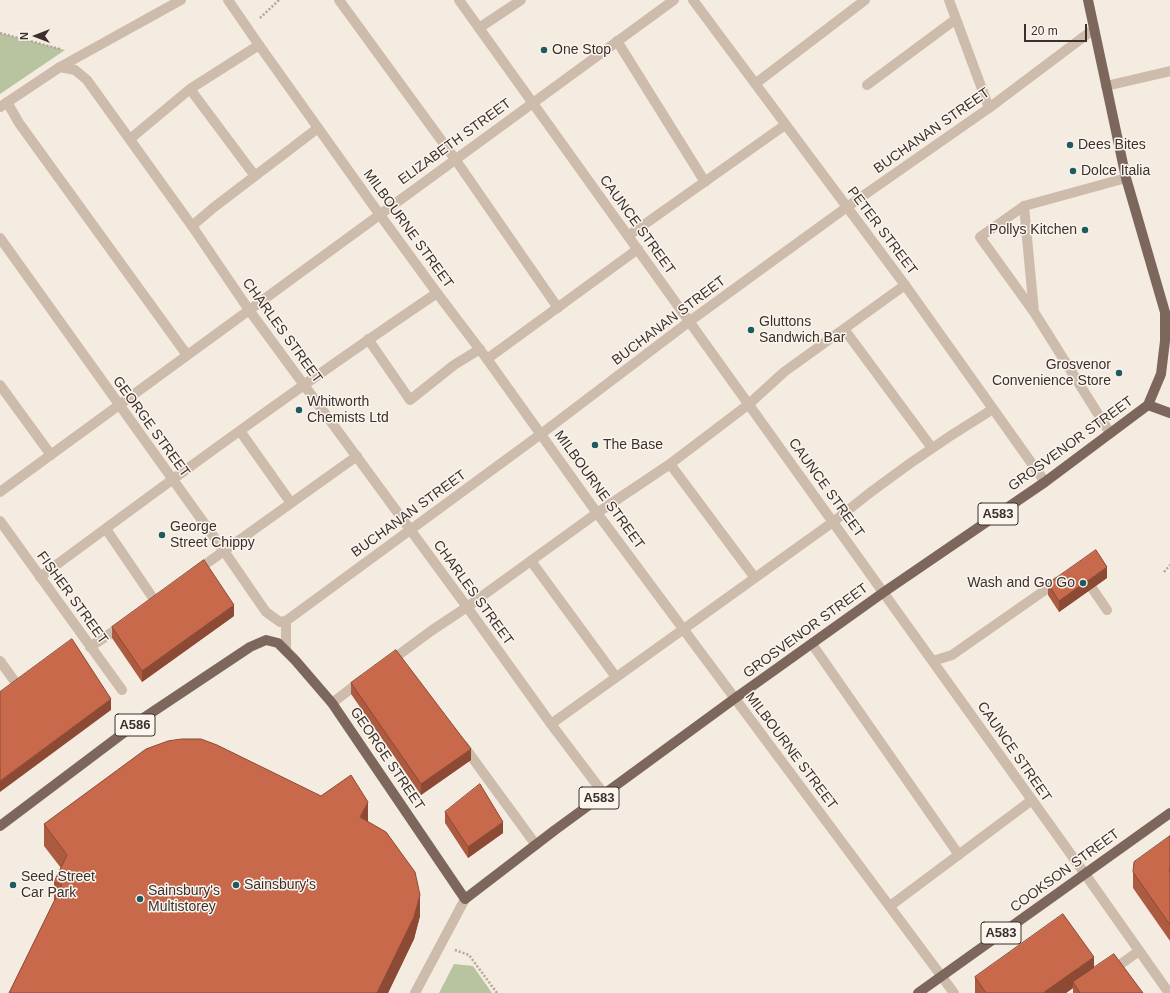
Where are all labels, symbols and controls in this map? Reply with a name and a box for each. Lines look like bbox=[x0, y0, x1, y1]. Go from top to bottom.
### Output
north arrow bbox=[16, 16, 56, 56]
scale bar bbox=[1026, 16, 1089, 42]
text: 20 m bbox=[1031, 24, 1058, 38]
text: N bbox=[18, 32, 30, 40]
place label: One Stop bbox=[552, 42, 611, 58]
marker: One Stop bbox=[539, 45, 549, 55]
street label: BUCHANAN STREET bbox=[871, 85, 993, 177]
street label: ELIZABETH STREET bbox=[395, 95, 515, 189]
place label: Dees Bites bbox=[1078, 137, 1146, 153]
marker: Dees Bites bbox=[1065, 140, 1075, 150]
place label: Dolce Italia bbox=[1081, 163, 1150, 179]
street label: MILBOURNE STREET bbox=[359, 166, 457, 292]
marker: Dolce Italia bbox=[1068, 166, 1078, 176]
street label: CAUNCE STREET bbox=[595, 172, 679, 278]
street label: PETER STREET bbox=[843, 184, 921, 278]
place label: Pollys Kitchen bbox=[989, 222, 1077, 238]
marker: Pollys Kitchen bbox=[1080, 225, 1090, 235]
street label: BUCHANAN STREET bbox=[609, 273, 729, 369]
street label: CHARLES STREET bbox=[238, 275, 326, 387]
place label: Gluttons Sandwich Bar bbox=[759, 314, 845, 346]
marker: Gluttons Sandwich Bar bbox=[746, 325, 756, 335]
place label: Grosvenor Convenience Store bbox=[992, 357, 1111, 390]
marker: Grosvenor Convenience Store bbox=[1114, 368, 1124, 378]
street label: GEORGE STREET bbox=[109, 373, 193, 481]
street label: GROSVENOR STREET bbox=[1005, 393, 1137, 495]
place label: Whitworth Chemists Ltd bbox=[307, 394, 389, 426]
marker: Whitworth Chemists Ltd bbox=[294, 405, 304, 415]
street label: MILBOURNE STREET bbox=[550, 427, 648, 553]
street label: CAUNCE STREET bbox=[784, 435, 868, 541]
place label: The Base bbox=[603, 437, 663, 453]
marker: The Base bbox=[590, 440, 600, 450]
street label: BUCHANAN STREET bbox=[348, 467, 470, 561]
road number: A583 bbox=[978, 503, 1018, 525]
place label: George Street Chippy bbox=[170, 519, 255, 552]
marker: George Street Chippy bbox=[157, 530, 167, 540]
street label: CHARLES STREET bbox=[429, 537, 517, 649]
street label: FISHER STREET bbox=[33, 548, 111, 648]
place label: Wash and Go Go bbox=[967, 575, 1075, 591]
marker: Wash and Go Go bbox=[1078, 578, 1088, 588]
street label: GROSVENOR STREET bbox=[740, 580, 872, 682]
street label: MILBOURNE STREET bbox=[741, 689, 841, 813]
street label: CAUNCE STREET bbox=[973, 699, 1055, 805]
street label: GEORGE STREET bbox=[346, 704, 428, 814]
road number: A586 bbox=[115, 714, 155, 736]
road number: A583 bbox=[579, 787, 619, 809]
street label: COOKSON STREET bbox=[1007, 826, 1123, 916]
place label: Seed Street Car Park bbox=[21, 869, 95, 902]
place label: Sainsbury's bbox=[244, 877, 316, 893]
marker: Seed Street Car Park bbox=[8, 880, 18, 890]
marker: Sainsbury's bbox=[231, 880, 241, 890]
place label: Sainsbury's Multistorey bbox=[148, 883, 220, 916]
marker: Sainsbury's Multistorey bbox=[135, 894, 145, 904]
road number: A583 bbox=[981, 922, 1021, 944]

